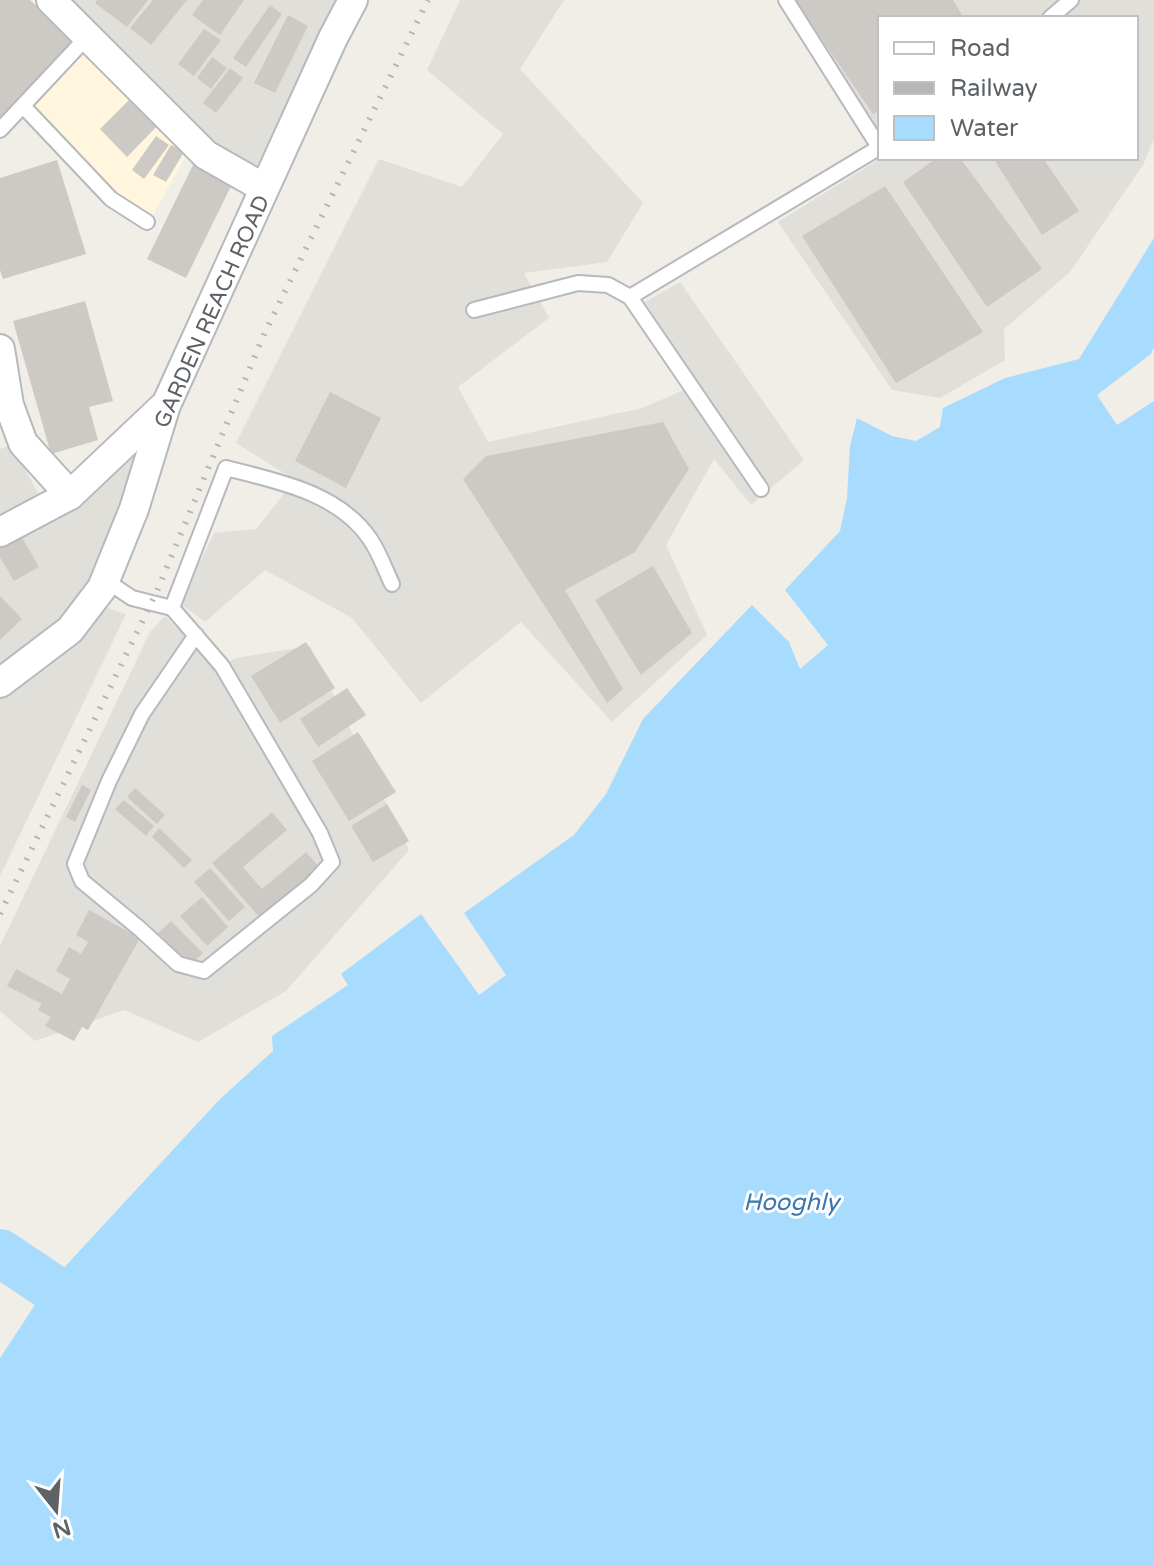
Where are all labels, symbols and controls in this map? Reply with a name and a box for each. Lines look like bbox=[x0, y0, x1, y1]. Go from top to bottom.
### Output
legend bbox=[878, 16, 1138, 160]
text: Road bbox=[950, 34, 1010, 63]
text: Railway bbox=[950, 74, 1038, 103]
text: Water bbox=[950, 114, 1019, 143]
street label: GARDEN REACH ROAD bbox=[149, 191, 275, 432]
water label: Hooghly bbox=[743, 1188, 842, 1217]
north arrow bbox=[16, 1470, 96, 1550]
text: N bbox=[49, 1513, 74, 1543]

